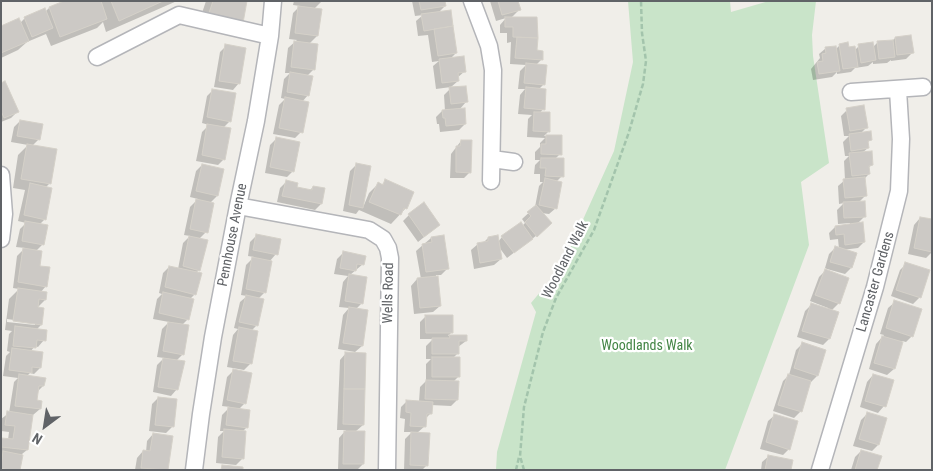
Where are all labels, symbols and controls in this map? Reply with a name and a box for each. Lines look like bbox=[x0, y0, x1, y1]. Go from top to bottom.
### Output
street label: Pennhouse Avenue bbox=[215, 182, 251, 288]
street label: Woodland Walk bbox=[539, 218, 593, 302]
street label: Lancaster Gardens bbox=[854, 230, 898, 334]
street label: Wells Road bbox=[380, 262, 398, 324]
park label: Woodlands Walk bbox=[601, 338, 693, 354]
north arrow bbox=[20, 401, 70, 451]
text: N bbox=[29, 430, 45, 448]

